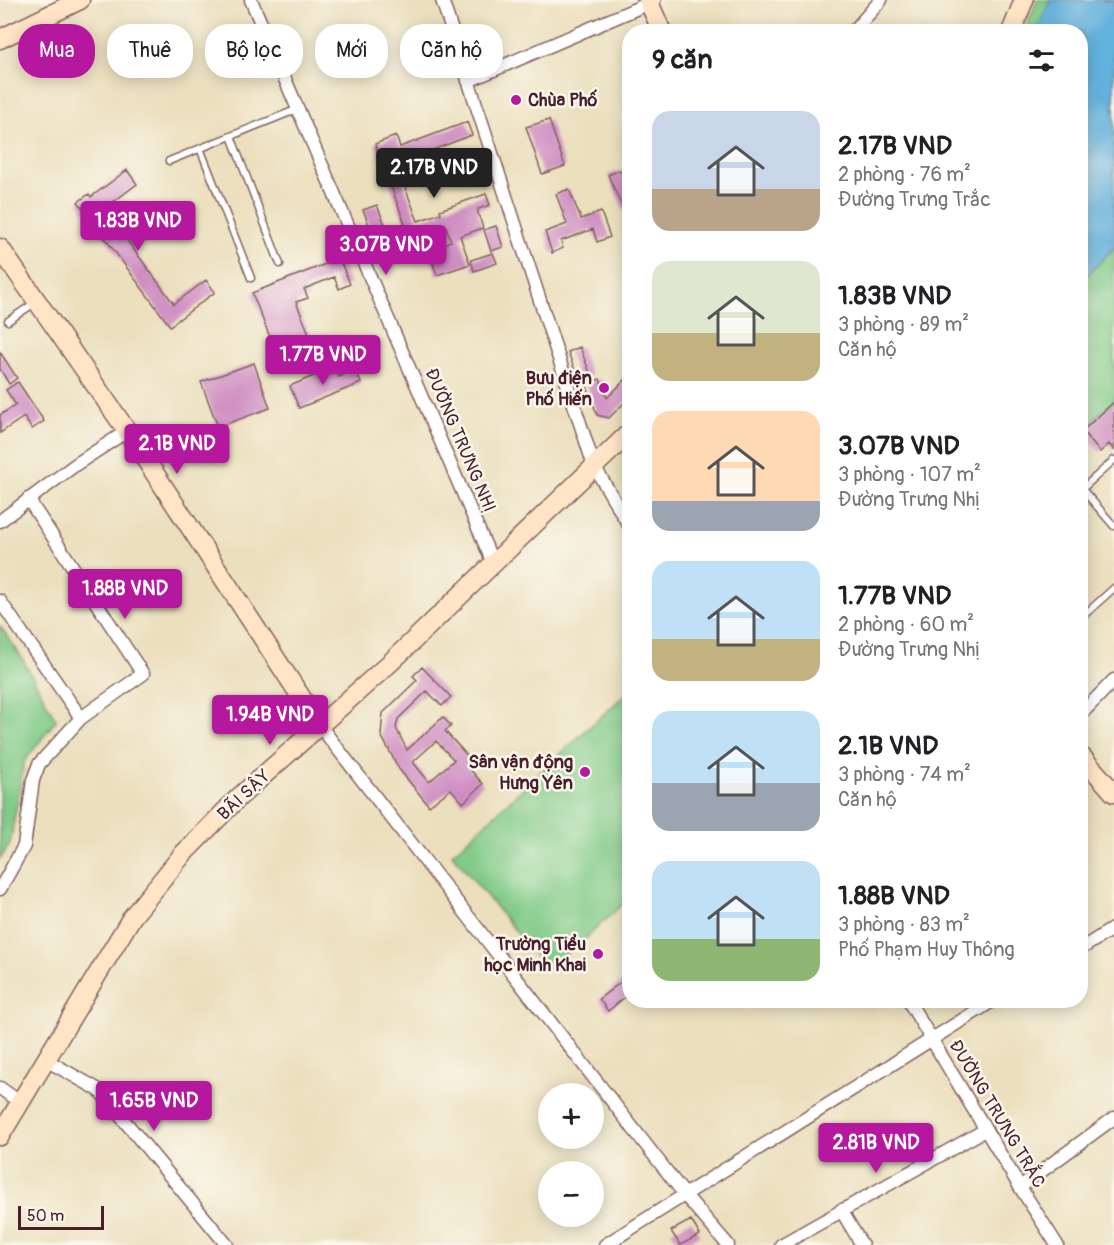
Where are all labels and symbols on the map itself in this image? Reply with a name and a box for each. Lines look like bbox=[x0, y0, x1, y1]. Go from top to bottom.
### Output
place label: Chùa Phố bbox=[528, 89, 598, 112]
marker: Chùa Phố bbox=[509, 93, 523, 107]
pin: 2.17B VND bbox=[365, 148, 503, 199]
pin: 1.83B VND bbox=[69, 201, 207, 252]
pin: 3.07B VND bbox=[317, 225, 455, 276]
pin: 1.77B VND bbox=[254, 335, 392, 386]
street label: ĐƯỜNG TRƯNG NHỊ bbox=[419, 365, 501, 515]
place label: Bưu điện Phố Hiến bbox=[526, 367, 592, 411]
marker: Bưu điện Phố Hiến bbox=[597, 381, 611, 395]
pin: 2.1B VND bbox=[115, 424, 239, 475]
pin: 1.88B VND bbox=[56, 569, 194, 620]
pin: 1.94B VND bbox=[201, 695, 339, 746]
place label: Sân vận động Hưng Yên bbox=[469, 751, 573, 795]
street label: BÃI SẬY bbox=[213, 764, 276, 825]
marker: Sân vận động Hưng Yên bbox=[578, 765, 592, 779]
place label: Trường Tiểu học Minh Khai bbox=[484, 933, 586, 977]
marker: Trường Tiểu học Minh Khai bbox=[591, 947, 605, 961]
street label: ĐƯỜNG TRƯNG TRẮC bbox=[944, 1035, 1052, 1192]
pin: 1.65B VND bbox=[85, 1081, 223, 1132]
pin: 2.81B VND bbox=[807, 1123, 945, 1174]
scale bar bbox=[18, 1203, 104, 1230]

